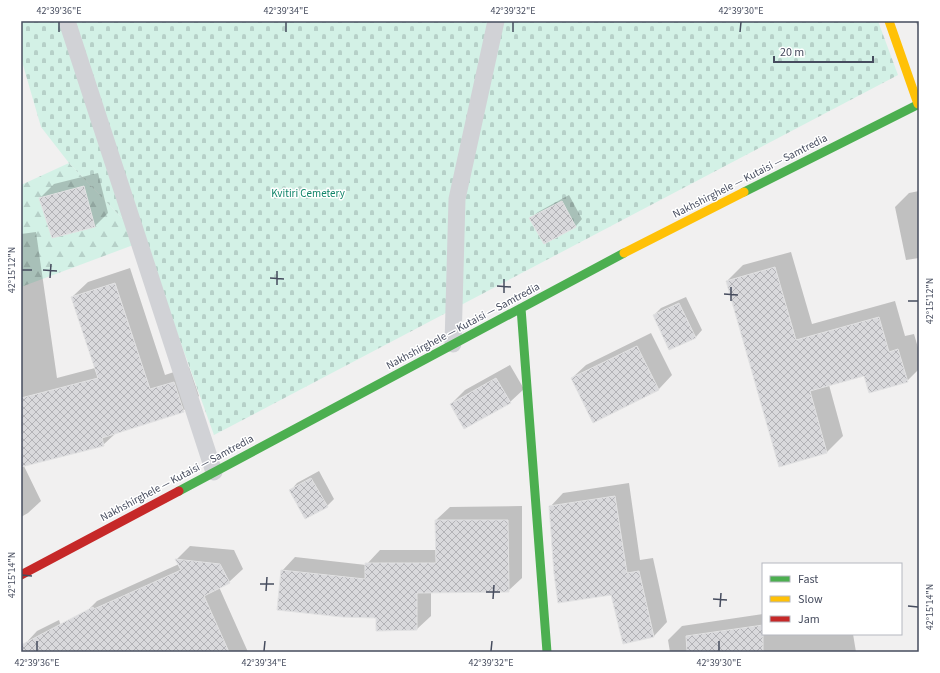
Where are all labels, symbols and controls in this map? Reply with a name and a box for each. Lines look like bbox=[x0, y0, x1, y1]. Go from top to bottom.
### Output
text: 42°39'36"E bbox=[36, 4, 82, 18]
text: 42°39'34"E bbox=[263, 4, 309, 18]
text: 42°39'32"E bbox=[490, 4, 536, 18]
text: 42°39'30"E bbox=[718, 4, 764, 18]
scale bar bbox=[774, 38, 873, 64]
text: 20 m bbox=[780, 44, 804, 61]
street label: Nakhshirghele — Kutaisi — Samtredia bbox=[670, 130, 830, 222]
park label: Kvitiri Cemetery bbox=[271, 186, 345, 201]
text: 42°15'12"N bbox=[5, 247, 19, 293]
text: 42°15'12"N bbox=[923, 278, 937, 324]
street label: Nakhshirghele — Kutaisi — Samtredia bbox=[384, 279, 542, 373]
street label: Nakhshirghele — Kutaisi — Samtredia bbox=[98, 431, 256, 525]
text: 42°15'14"N bbox=[5, 552, 19, 598]
legend bbox=[762, 563, 902, 635]
text: Fast bbox=[798, 571, 818, 588]
text: 42°15'14"N bbox=[923, 584, 937, 630]
text: Slow bbox=[798, 591, 823, 608]
text: Jam bbox=[798, 611, 820, 628]
text: 42°39'36"E bbox=[14, 656, 60, 670]
text: 42°39'34"E bbox=[241, 656, 287, 670]
text: 42°39'32"E bbox=[468, 656, 514, 670]
text: 42°39'30"E bbox=[696, 656, 742, 670]

